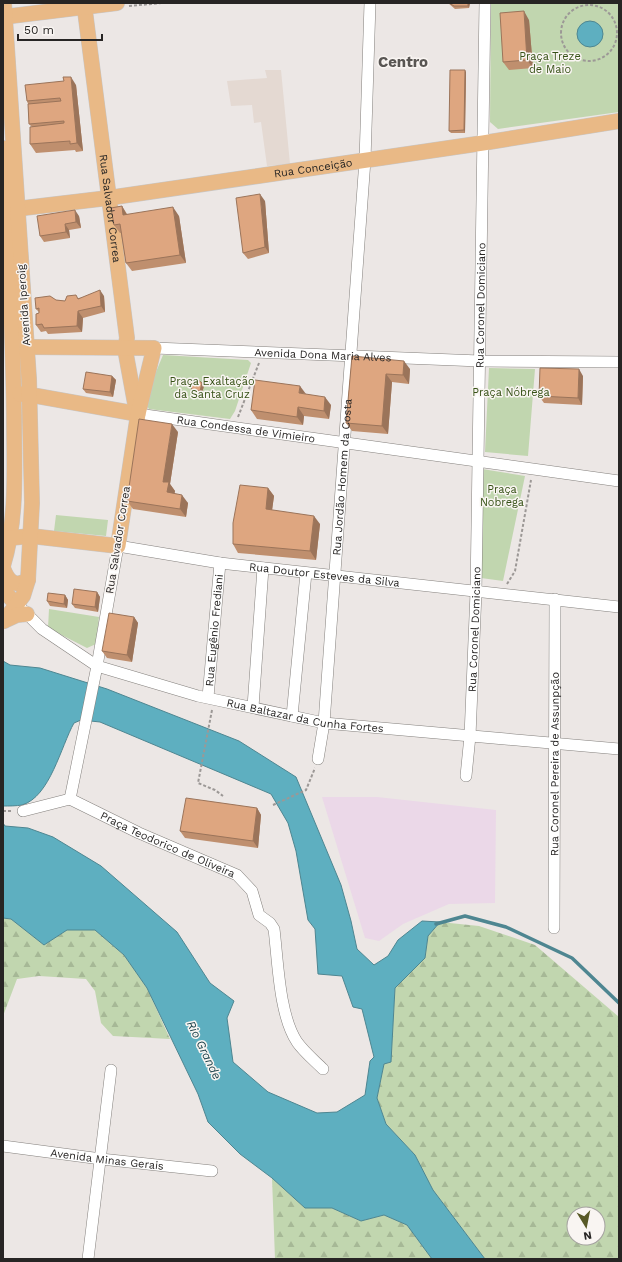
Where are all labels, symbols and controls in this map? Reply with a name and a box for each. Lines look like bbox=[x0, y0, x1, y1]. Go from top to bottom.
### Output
scale bar bbox=[18, 16, 102, 42]
text: 50 m bbox=[24, 23, 54, 37]
park label: Praça Treze de Maio bbox=[519, 50, 581, 76]
district label: Centro bbox=[378, 53, 428, 71]
street label: Rua Salvador Correa bbox=[97, 153, 124, 263]
street label: Rua Conceição bbox=[273, 156, 353, 180]
street label: Rua Coronel Domiciano bbox=[473, 243, 488, 368]
street label: Avenida Iperoig bbox=[15, 264, 33, 346]
street label: Avenida Dona Maria Alves bbox=[254, 346, 392, 364]
park label: Praça Exaltação da Santa Cruz bbox=[169, 375, 255, 401]
park label: Praça Nóbrega bbox=[472, 386, 550, 399]
street label: Rua Jordão Homem da Costa bbox=[330, 398, 354, 556]
street label: Rua Condessa de Vimieiro bbox=[176, 413, 316, 445]
park label: Praça Nobrega bbox=[480, 483, 524, 509]
street label: Rua Salvador Correa bbox=[103, 485, 133, 595]
street label: Rua Doutor Esteves da Silva bbox=[249, 560, 400, 589]
street label: Rua Coronel Domiciano bbox=[465, 566, 483, 692]
street label: Rua Eugênio Frediani bbox=[202, 574, 225, 687]
street label: Rua Coronel Pereira de Assunpção bbox=[548, 672, 561, 856]
street label: Rua Baltazar da Cunha Fortes bbox=[225, 696, 384, 735]
street label: Praça Teodorico de Oliveira bbox=[99, 809, 237, 880]
water label: Rio Grande bbox=[184, 1018, 224, 1082]
street label: Avenida Minas Gerais bbox=[50, 1146, 165, 1172]
north arrow bbox=[566, 1206, 606, 1246]
text: N bbox=[583, 1228, 593, 1242]

